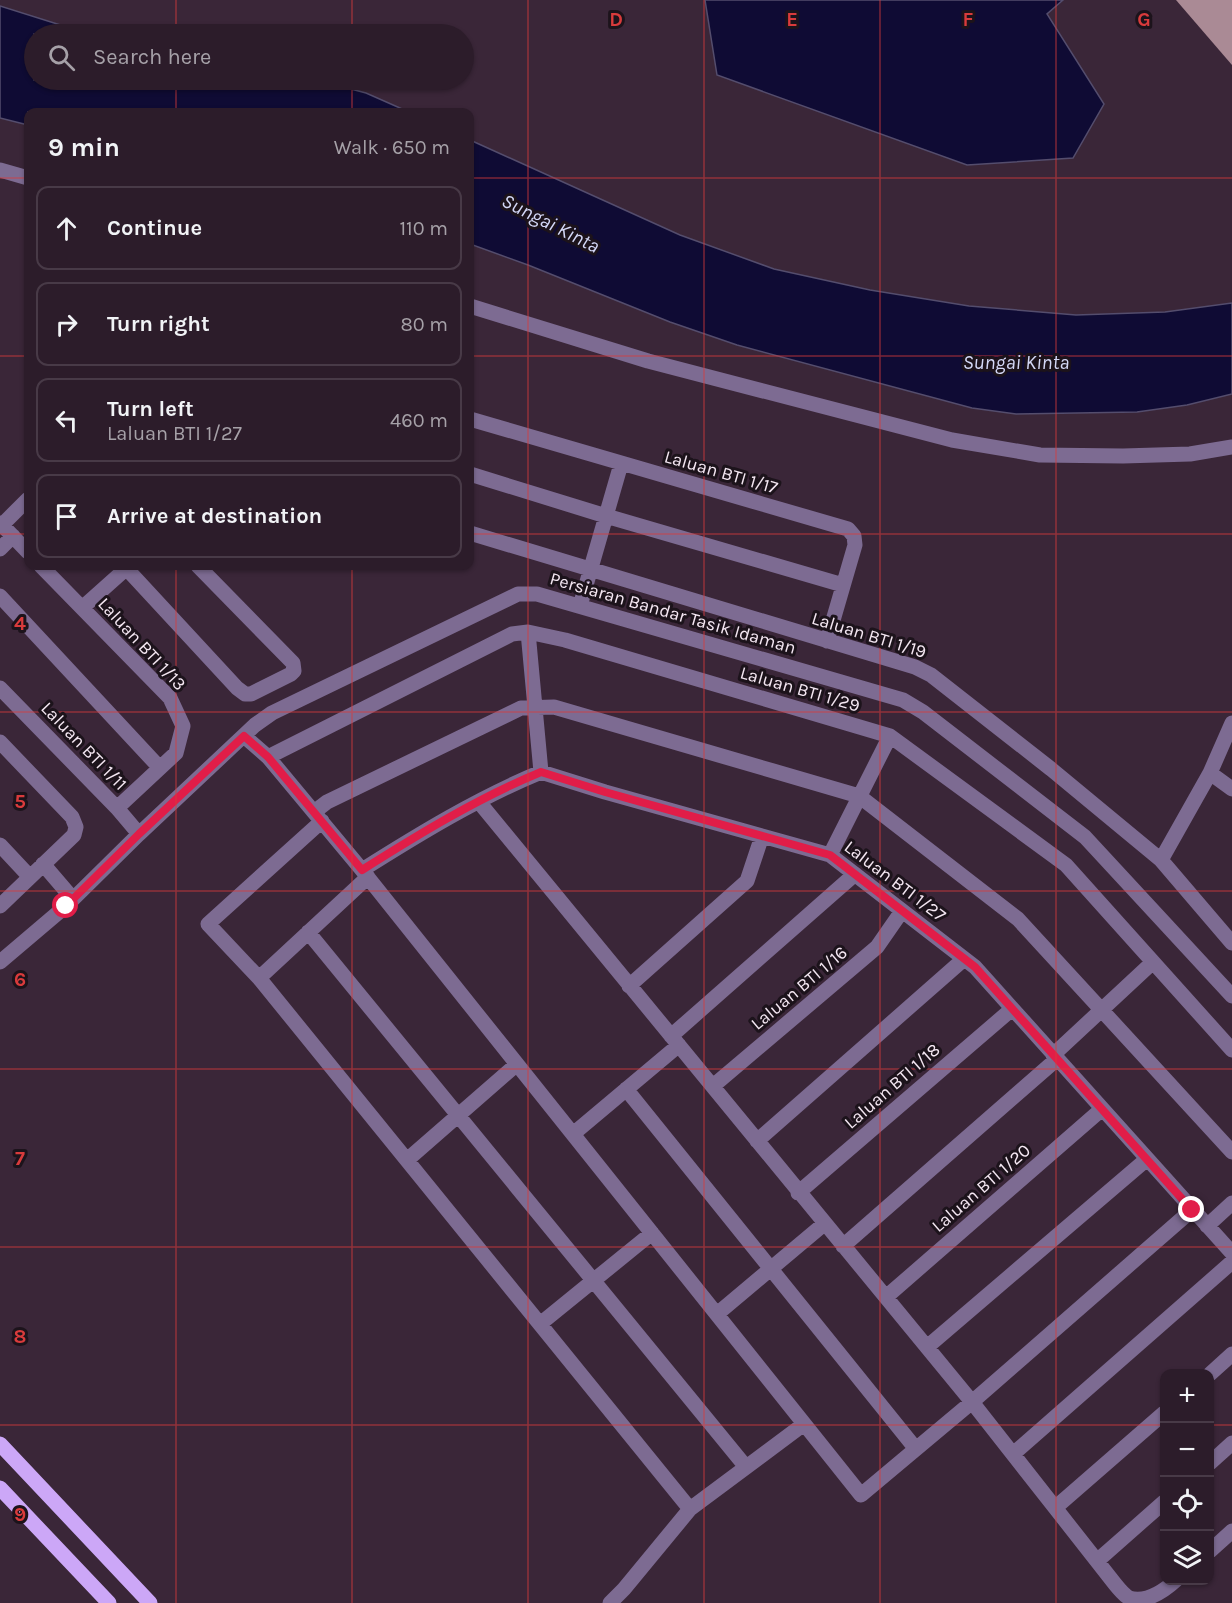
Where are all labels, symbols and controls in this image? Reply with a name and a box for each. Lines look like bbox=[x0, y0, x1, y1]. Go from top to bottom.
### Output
text: D bbox=[609, 8, 623, 31]
text: E bbox=[786, 8, 798, 31]
text: F bbox=[963, 8, 974, 31]
text: G bbox=[1137, 8, 1151, 31]
search box bbox=[24, 24, 474, 90]
icon: search bbox=[45, 41, 78, 74]
text: Search here bbox=[93, 44, 211, 70]
text: 9 min bbox=[48, 132, 120, 163]
text: Walk · 650 m bbox=[334, 136, 450, 159]
water label: Sungai Kinta bbox=[498, 189, 603, 258]
icon: ahead bbox=[50, 212, 83, 245]
text: Continue bbox=[107, 215, 202, 241]
text: 110 m bbox=[399, 217, 448, 240]
icon: right bbox=[50, 308, 83, 341]
text: Turn right bbox=[107, 311, 210, 337]
text: 80 m bbox=[400, 313, 448, 336]
water label: Sungai Kinta bbox=[963, 351, 1069, 374]
text: Turn left bbox=[107, 396, 194, 422]
icon: left bbox=[50, 404, 83, 437]
text: 460 m bbox=[390, 409, 448, 432]
text: Laluan BTI 1/27 bbox=[107, 422, 242, 445]
street label: Laluan BTI 1/17 bbox=[662, 445, 781, 499]
icon: arrive bbox=[50, 500, 83, 533]
text: Arrive at destination bbox=[107, 503, 322, 529]
street label: Persiaran Bandar Tasik Idaman bbox=[547, 567, 799, 659]
street label: Laluan BTI 1/13 bbox=[93, 593, 191, 695]
street label: Laluan BTI 1/19 bbox=[809, 607, 929, 663]
text: 4 bbox=[14, 612, 26, 635]
street label: Laluan BTI 1/29 bbox=[738, 661, 862, 717]
street label: Laluan BTI 1/11 bbox=[36, 697, 132, 795]
text: 5 bbox=[14, 790, 26, 813]
street label: Laluan BTI 1/27 bbox=[840, 836, 951, 927]
route start bbox=[52, 892, 78, 918]
street label: Laluan BTI 1/16 bbox=[746, 941, 852, 1035]
text: 6 bbox=[14, 968, 26, 991]
street label: Laluan BTI 1/18 bbox=[840, 1038, 944, 1134]
street label: Laluan BTI 1/20 bbox=[927, 1139, 1035, 1237]
text: 7 bbox=[15, 1147, 25, 1170]
route end bbox=[1178, 1196, 1204, 1222]
text: 8 bbox=[14, 1325, 26, 1348]
map controls bbox=[1160, 1369, 1214, 1585]
button: + bbox=[1160, 1369, 1214, 1423]
button: − bbox=[1160, 1423, 1214, 1477]
button: locate bbox=[1160, 1477, 1214, 1531]
text: 9 bbox=[14, 1503, 26, 1526]
button: layers bbox=[1160, 1531, 1214, 1585]

